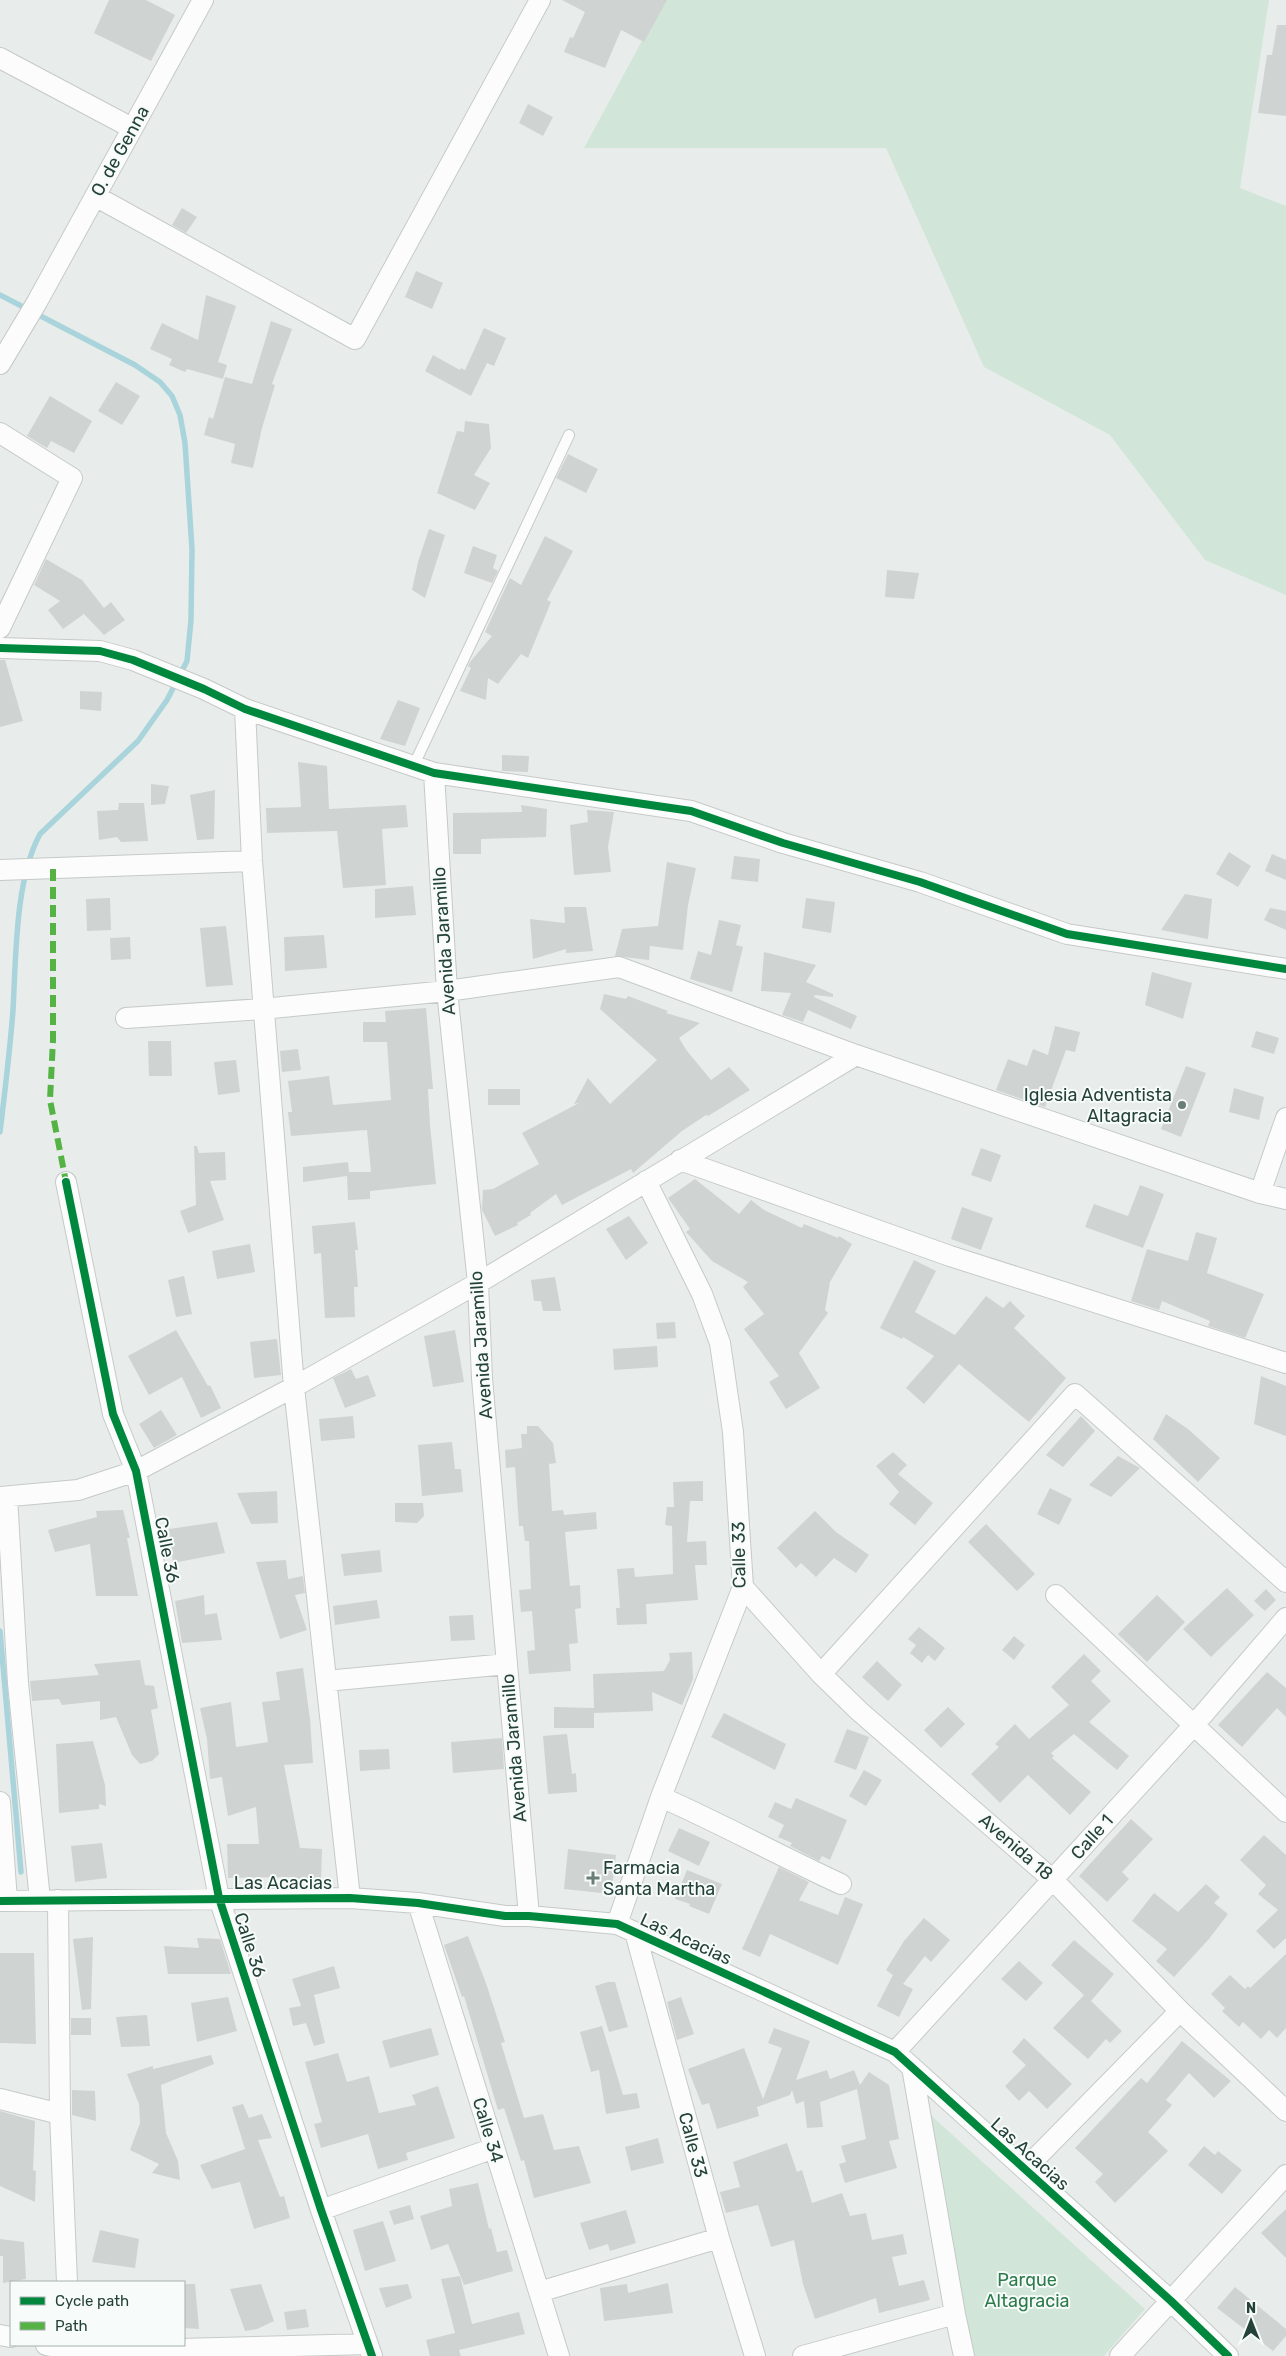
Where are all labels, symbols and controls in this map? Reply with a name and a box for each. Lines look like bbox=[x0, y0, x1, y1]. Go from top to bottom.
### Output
street label: O. de Genna bbox=[86, 102, 154, 200]
street label: Avenida Jaramillo bbox=[428, 866, 460, 1016]
place label: Iglesia Adventista Altagracia bbox=[1024, 1084, 1172, 1127]
marker: Iglesia Adventista Altagracia bbox=[1176, 1099, 1188, 1111]
street label: Avenida Jaramillo bbox=[465, 1270, 497, 1420]
street label: Calle 36 bbox=[150, 1515, 184, 1585]
street label: Calle 33 bbox=[727, 1521, 751, 1589]
street label: Avenida Jaramillo bbox=[497, 1673, 531, 1823]
street label: Avenida 18 bbox=[975, 1809, 1057, 1885]
street label: Calle 1 bbox=[1066, 1810, 1118, 1864]
place label: Farmacia Santa Martha bbox=[603, 1857, 715, 1900]
street label: Las Acacias bbox=[234, 1872, 332, 1894]
marker: Farmacia Santa Martha bbox=[587, 1872, 599, 1884]
street label: Las Acacias bbox=[637, 1908, 735, 1970]
street label: Calle 36 bbox=[229, 1910, 271, 1980]
street label: Calle 34 bbox=[468, 2095, 508, 2165]
street label: Calle 33 bbox=[674, 2110, 712, 2180]
street label: Las Acacias bbox=[986, 2113, 1074, 2195]
park label: Parque Altagracia bbox=[984, 2269, 1070, 2312]
legend bbox=[10, 2281, 185, 2346]
text: Cycle path bbox=[55, 2292, 129, 2310]
north arrow bbox=[1226, 2296, 1276, 2346]
text: N bbox=[1246, 2300, 1256, 2317]
text: Path bbox=[55, 2317, 88, 2335]

